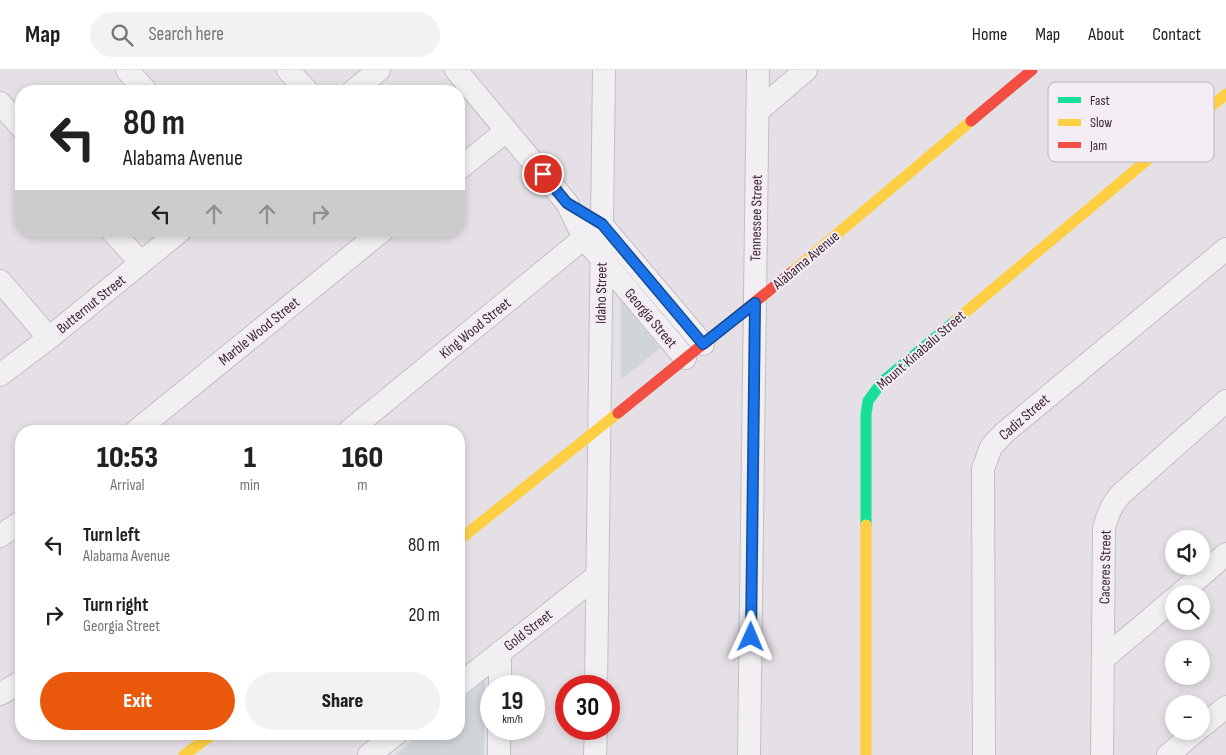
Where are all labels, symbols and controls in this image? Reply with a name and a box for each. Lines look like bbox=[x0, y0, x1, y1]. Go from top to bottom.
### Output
search box bbox=[90, 12, 440, 57]
text: Map bbox=[25, 20, 60, 49]
icon: search bbox=[108, 21, 136, 49]
text: Search here bbox=[148, 23, 224, 46]
text: Home bbox=[972, 24, 1007, 45]
text: Map bbox=[1035, 24, 1060, 45]
text: About bbox=[1088, 24, 1124, 45]
text: Contact bbox=[1152, 24, 1201, 45]
legend bbox=[1048, 82, 1214, 162]
text: Fast bbox=[1090, 92, 1110, 109]
text: 80 m bbox=[123, 102, 185, 145]
icon: left bbox=[40, 105, 105, 170]
text: Slow bbox=[1090, 114, 1112, 131]
text: Jam bbox=[1089, 137, 1107, 154]
text: Alabama Avenue bbox=[123, 145, 243, 172]
pin bbox=[522, 153, 564, 195]
icon: arrive bbox=[529, 160, 557, 188]
street label: Tennessee Street bbox=[746, 174, 767, 262]
icon: left bbox=[147, 200, 175, 228]
icon: ahead bbox=[200, 200, 228, 228]
icon: ahead bbox=[253, 200, 281, 228]
icon: right bbox=[306, 200, 334, 228]
street label: Alabama Avenue bbox=[768, 227, 844, 295]
street label: Idaho Street bbox=[591, 262, 612, 324]
street label: Butternut Street bbox=[53, 270, 130, 338]
street label: Georgia Street bbox=[620, 285, 681, 352]
street label: Marble Wood Street bbox=[215, 293, 304, 370]
street label: King Wood Street bbox=[436, 293, 515, 363]
street label: Mount Kinabalu Street bbox=[873, 306, 970, 394]
street label: Cadiz Street bbox=[995, 390, 1054, 445]
text: 10:53 bbox=[97, 440, 158, 476]
text: 1 bbox=[244, 440, 256, 476]
text: 160 bbox=[342, 440, 383, 476]
text: Arrival bbox=[110, 476, 145, 495]
text: min bbox=[240, 476, 260, 495]
text: m bbox=[357, 476, 368, 495]
text: Turn left bbox=[83, 524, 140, 547]
street label: Caceres Street bbox=[1095, 529, 1116, 604]
map controls bbox=[1165, 530, 1210, 740]
button: sound bbox=[1165, 530, 1210, 575]
icon: left bbox=[40, 531, 68, 559]
text: 80 m bbox=[408, 534, 440, 557]
text: Alabama Avenue bbox=[83, 547, 170, 566]
button: search bbox=[1165, 585, 1210, 630]
text: Turn right bbox=[83, 594, 148, 617]
icon: right bbox=[40, 601, 68, 629]
text: 20 m bbox=[408, 604, 440, 627]
street label: Gold Street bbox=[500, 605, 557, 655]
position arrow bbox=[724, 610, 776, 662]
text: Georgia Street bbox=[83, 617, 160, 636]
button: + bbox=[1165, 640, 1210, 685]
button: Exit bbox=[40, 672, 235, 730]
button: Share bbox=[245, 672, 440, 730]
speed limit sign: 30 bbox=[555, 675, 620, 740]
text: 19 bbox=[502, 686, 523, 717]
button: − bbox=[1165, 695, 1210, 740]
text: km/h bbox=[502, 712, 523, 727]

